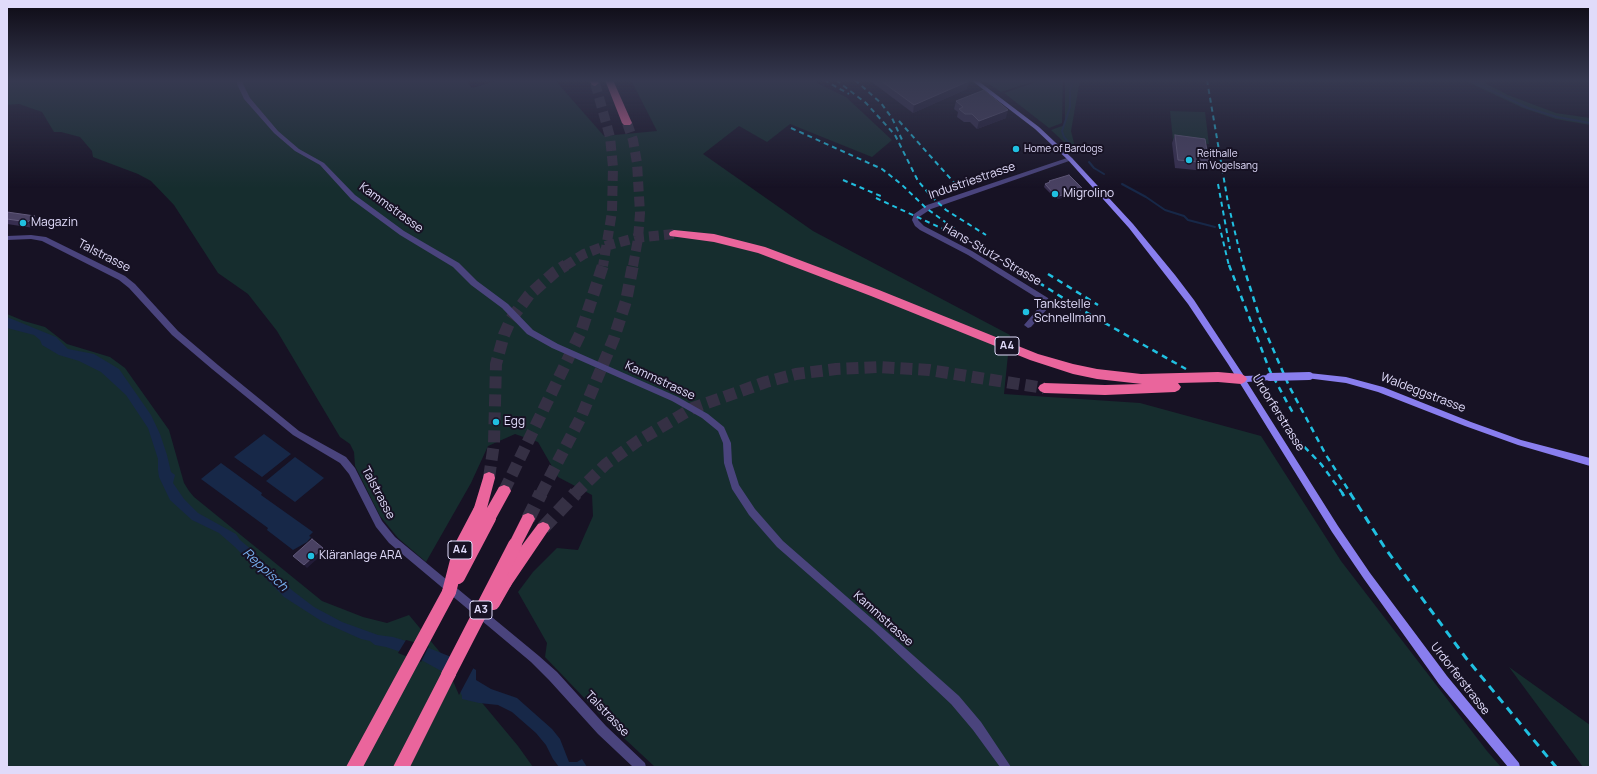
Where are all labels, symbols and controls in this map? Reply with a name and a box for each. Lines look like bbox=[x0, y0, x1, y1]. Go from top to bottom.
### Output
place label: Home of Bardogs bbox=[1024, 143, 1103, 155]
marker: Home of Bardogs bbox=[1011, 144, 1021, 154]
place label: Reithalle im Vogelsang bbox=[1197, 148, 1258, 172]
marker: Reithalle im Vogelsang bbox=[1184, 155, 1194, 165]
street label: Industriestrasse bbox=[927, 159, 1017, 203]
street label: Kammstrasse bbox=[356, 180, 426, 236]
place label: Migrolino bbox=[1063, 187, 1114, 201]
marker: Migrolino bbox=[1050, 189, 1060, 199]
place label: Magazin bbox=[31, 216, 78, 230]
marker: Magazin bbox=[18, 218, 28, 228]
street label: Hans-Stutz-Strasse bbox=[940, 221, 1044, 289]
street label: Talstrasse bbox=[75, 237, 133, 275]
place label: Tankstelle Schnellmann bbox=[1034, 298, 1106, 326]
marker: Tankstelle Schnellmann bbox=[1021, 307, 1031, 317]
road number: A4 bbox=[995, 337, 1019, 355]
street label: Kammstrasse bbox=[623, 358, 697, 404]
street label: Waldeggstrasse bbox=[1378, 370, 1468, 416]
street label: Urdorferstrasse bbox=[1249, 372, 1307, 454]
place label: Egg bbox=[504, 415, 525, 429]
marker: Egg bbox=[491, 417, 501, 427]
street label: Talstrasse bbox=[358, 464, 398, 522]
road number: A4 bbox=[448, 541, 472, 559]
water label: Reppisch bbox=[239, 545, 291, 595]
place label: Kläranlage ARA bbox=[319, 549, 402, 563]
marker: Kläranlage ARA bbox=[306, 551, 316, 561]
street label: Kammstrasse bbox=[850, 588, 916, 650]
road number: A3 bbox=[470, 601, 492, 619]
street label: Urdorferstrasse bbox=[1427, 640, 1493, 718]
street label: Talstrasse bbox=[582, 688, 632, 740]

